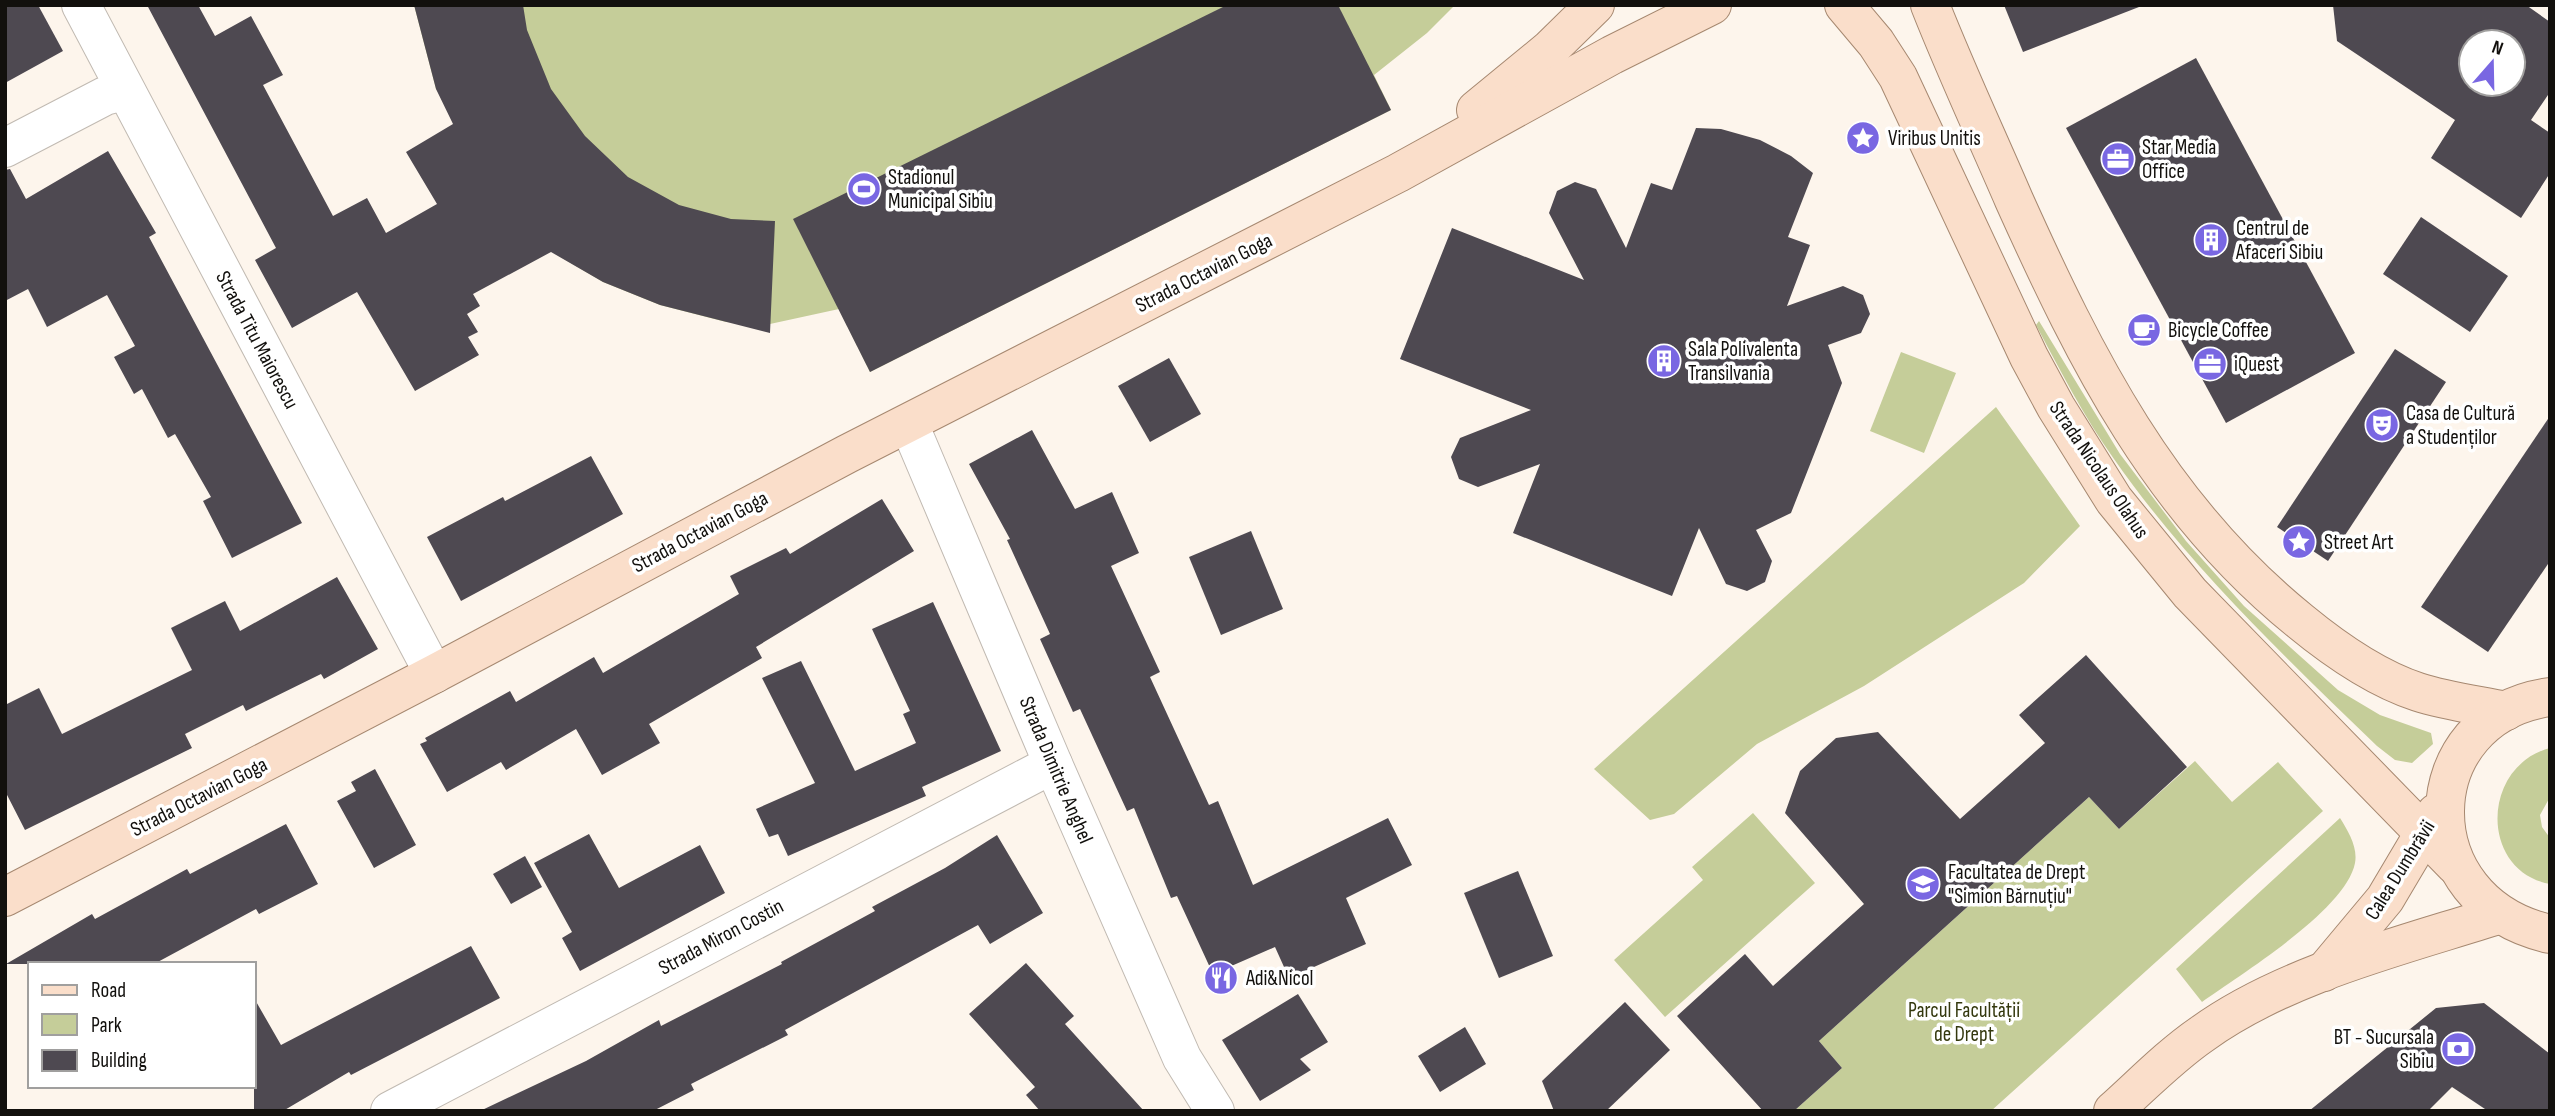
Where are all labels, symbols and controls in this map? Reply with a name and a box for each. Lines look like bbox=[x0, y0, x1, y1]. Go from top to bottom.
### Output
north arrow bbox=[2457, 28, 2527, 98]
text: N bbox=[2489, 36, 2506, 61]
place icon: Viribus Unitis bbox=[1844, 119, 1882, 157]
place label: Viribus Unitis bbox=[1888, 126, 1981, 151]
place label: Star Media Office bbox=[2142, 135, 2216, 184]
office icon: Star Media Office bbox=[2099, 140, 2137, 178]
place label: Stadionul Municipal Sibiu bbox=[888, 165, 993, 214]
sports icon: Stadionul Municipal Sibiu bbox=[845, 170, 883, 208]
place label: Centrul de Afaceri Sibiu bbox=[2235, 216, 2323, 265]
building icon: Centrul de Afaceri Sibiu bbox=[2192, 221, 2230, 259]
street label: Strada Octavian Goga bbox=[1131, 228, 1277, 318]
street label: Strada Titu Maiorescu bbox=[210, 267, 304, 413]
cafe icon: Bicycle Coffee bbox=[2125, 311, 2163, 349]
place label: Bicycle Coffee bbox=[2168, 318, 2269, 343]
place label: Sala Polivalenta Transilvania bbox=[1688, 337, 1798, 386]
building icon: Sala Polivalenta Transilvania bbox=[1645, 342, 1683, 380]
office icon: iQuest bbox=[2191, 345, 2229, 383]
place label: iQuest bbox=[2234, 352, 2279, 377]
street label: Strada Nicolaus Olahus bbox=[2044, 397, 2154, 543]
place label: Casa de Cultură a Studenților bbox=[2406, 401, 2515, 450]
theatre icon: Casa de Cultură a Studenților bbox=[2363, 406, 2401, 444]
street label: Strada Octavian Goga bbox=[628, 486, 772, 578]
place icon: Street Art bbox=[2280, 523, 2318, 561]
place label: Street Art bbox=[2324, 530, 2394, 555]
street label: Strada Dimitrie Anghel bbox=[1014, 693, 1098, 847]
street label: Strada Octavian Goga bbox=[126, 752, 272, 842]
street label: Calea Dumbrăvii bbox=[2360, 816, 2440, 924]
place label: Facultatea de Drept "Simion Bărnuțiu" bbox=[1948, 860, 2085, 909]
school or university icon: Facultatea de Drept "Simion Bărnuțiu" bbox=[1904, 865, 1942, 903]
street label: Strada Miron Costin bbox=[654, 894, 788, 980]
restaurant icon: Adi&Nicol bbox=[1202, 959, 1240, 997]
legend bbox=[28, 962, 256, 1088]
place label: Adi&Nicol bbox=[1245, 966, 1314, 991]
text: Road bbox=[91, 978, 126, 1003]
park label: Parcul Facultății de Drept bbox=[1908, 998, 2020, 1047]
text: Park bbox=[91, 1013, 122, 1038]
place label: BT - Sucursala Sibiu bbox=[2334, 1025, 2434, 1074]
bank icon: BT - Sucursala Sibiu bbox=[2439, 1030, 2477, 1068]
text: Building bbox=[91, 1048, 147, 1073]

